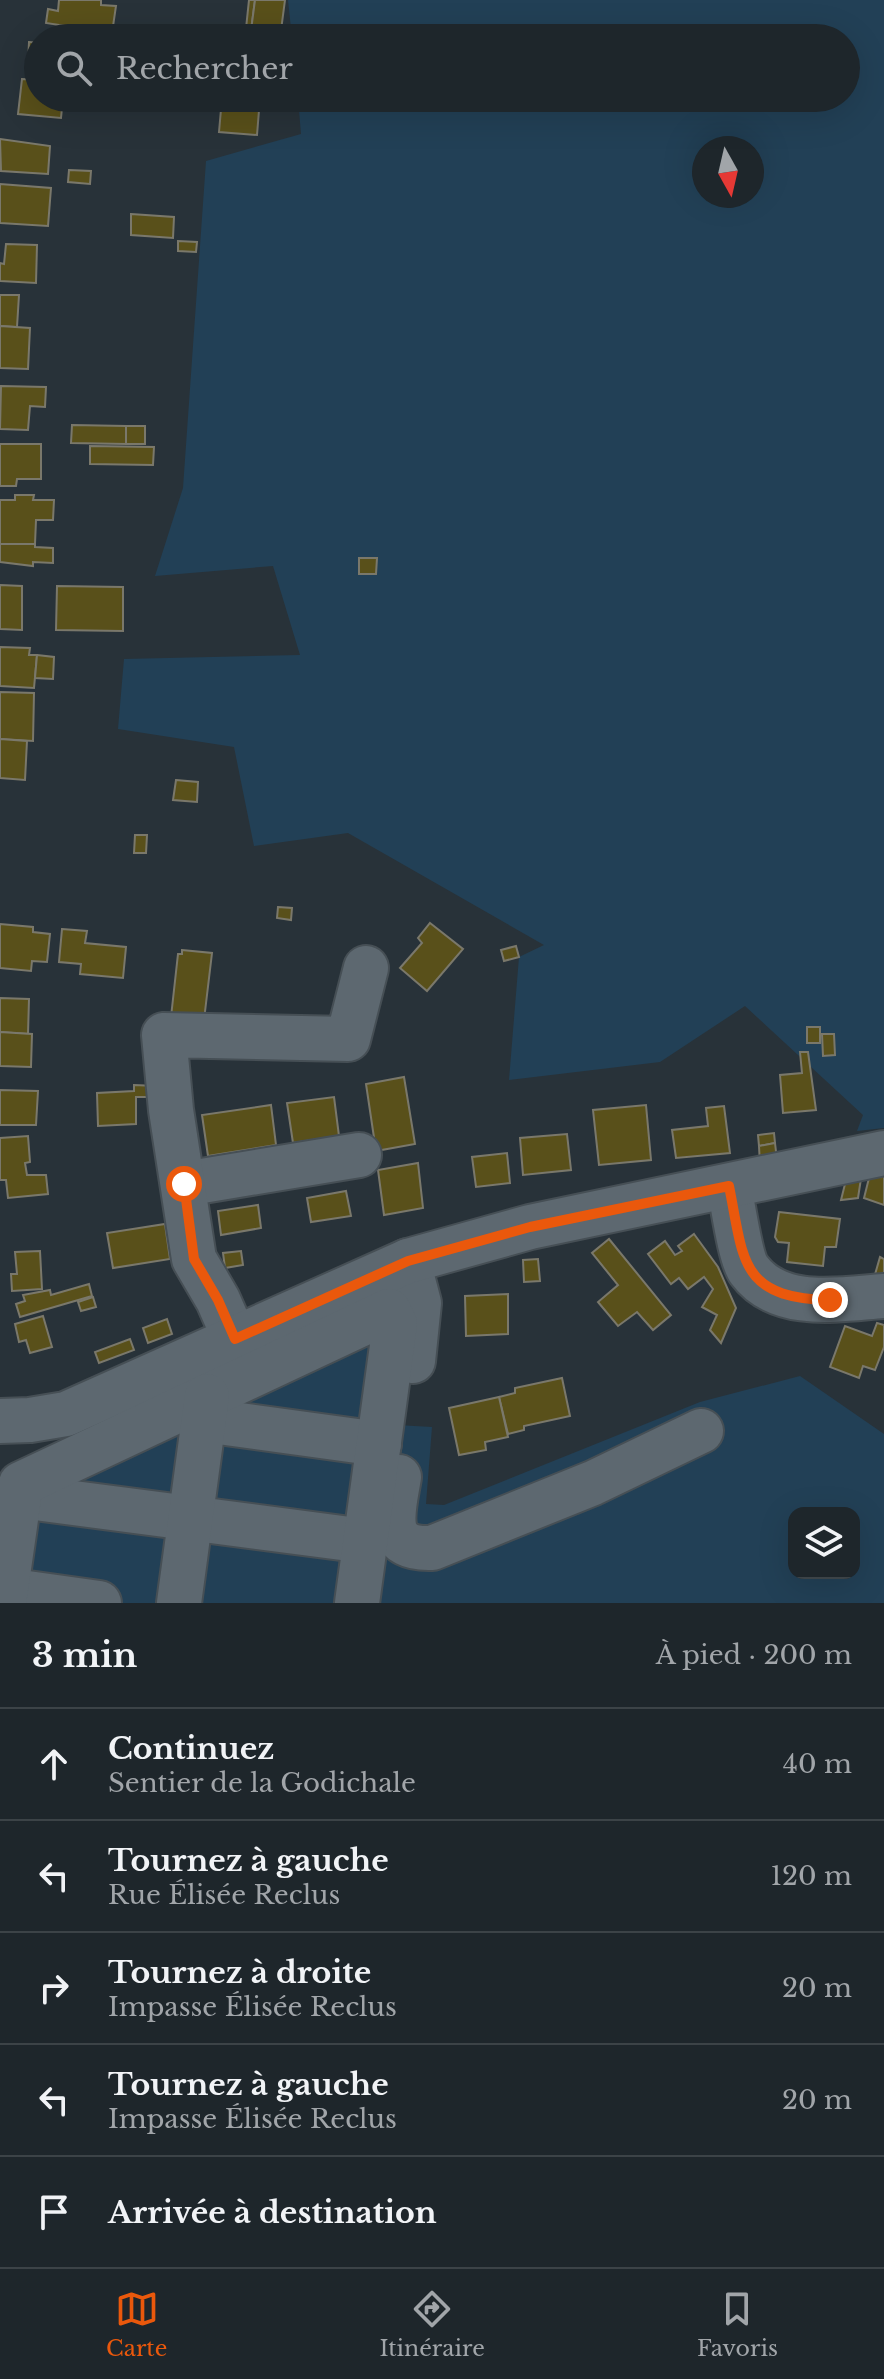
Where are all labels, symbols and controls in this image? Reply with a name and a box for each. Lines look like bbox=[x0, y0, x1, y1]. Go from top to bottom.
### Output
search box bbox=[24, 24, 860, 112]
icon: search bbox=[52, 46, 96, 90]
text: Rechercher bbox=[116, 50, 293, 87]
north arrow bbox=[692, 136, 764, 208]
route start bbox=[166, 1166, 202, 1202]
route end bbox=[812, 1282, 848, 1318]
map controls bbox=[788, 1507, 860, 1579]
button: layers bbox=[788, 1507, 860, 1579]
text: 3 min bbox=[32, 1634, 137, 1676]
text: À pied · 200 m bbox=[656, 1639, 852, 1671]
text: Continuez bbox=[108, 1730, 274, 1767]
icon: ahead bbox=[32, 1742, 76, 1786]
text: 40 m bbox=[783, 1748, 852, 1780]
text: Sentier de la Godichale bbox=[108, 1767, 416, 1799]
text: Tournez à gauche bbox=[108, 1842, 389, 1879]
icon: left bbox=[32, 1854, 76, 1898]
text: 120 m bbox=[770, 1860, 852, 1892]
text: Rue Élisée Reclus bbox=[108, 1879, 340, 1911]
text: Tournez à droite bbox=[108, 1954, 371, 1991]
icon: right bbox=[32, 1966, 76, 2010]
text: 20 m bbox=[782, 1972, 852, 2004]
text: Impasse Élisée Reclus bbox=[108, 1991, 397, 2023]
text: Tournez à gauche bbox=[108, 2066, 389, 2103]
icon: left bbox=[32, 2078, 76, 2122]
text: 20 m bbox=[782, 2084, 852, 2116]
text: Impasse Élisée Reclus bbox=[108, 2103, 397, 2135]
icon: arrive bbox=[32, 2190, 76, 2234]
text: Arrivée à destination bbox=[108, 2194, 437, 2231]
tab: Carte bbox=[106, 2287, 167, 2362]
tab: Itinéraire bbox=[379, 2287, 485, 2362]
tab: Favoris bbox=[697, 2287, 778, 2362]

